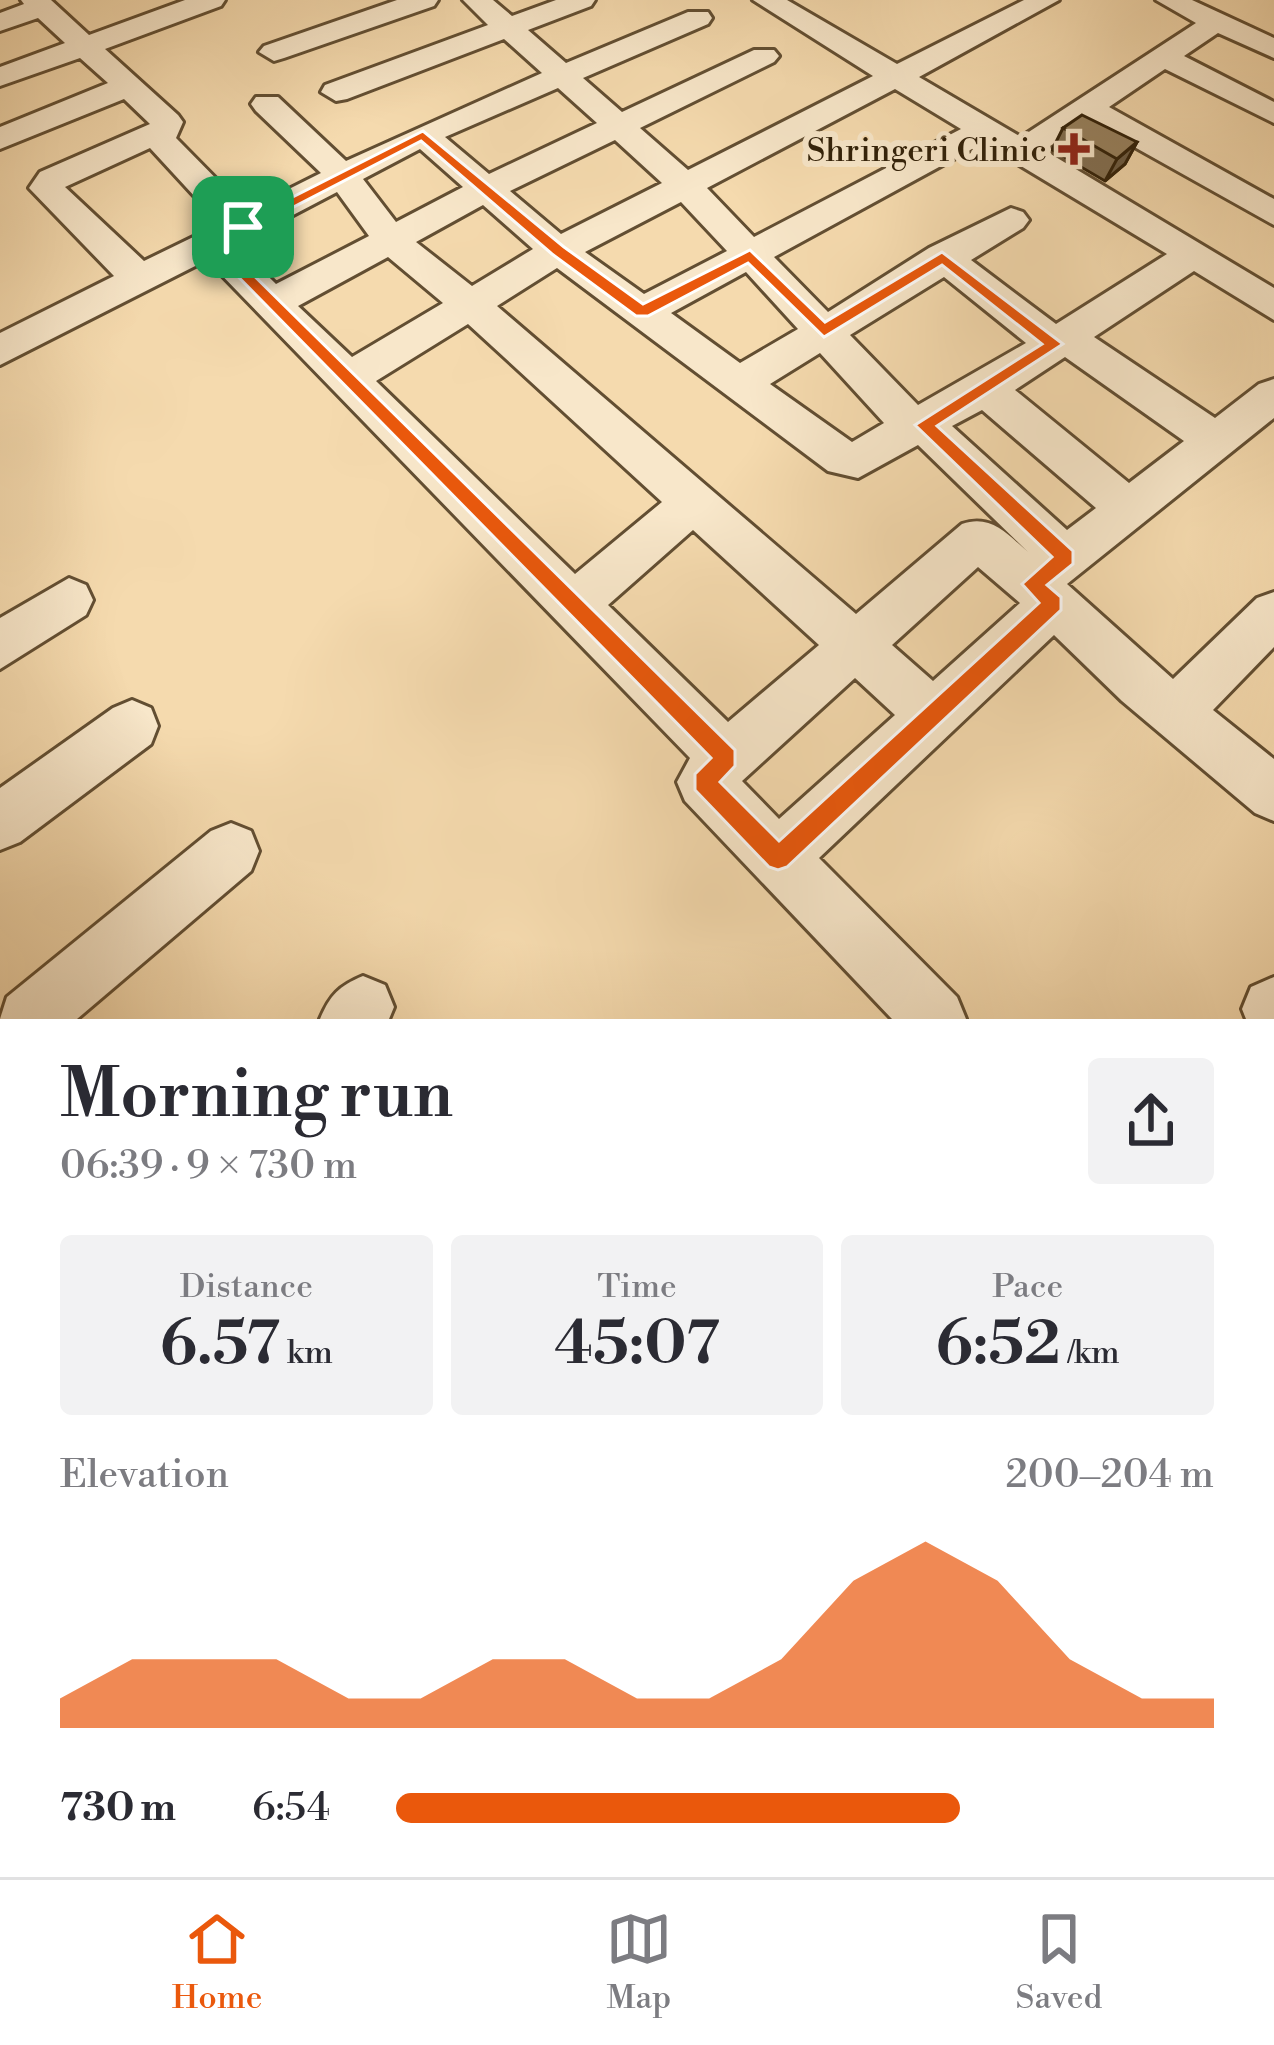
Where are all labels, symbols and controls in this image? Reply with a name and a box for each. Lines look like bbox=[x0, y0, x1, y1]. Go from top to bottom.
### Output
place label: Shringeri Clinic bbox=[806, 131, 1047, 172]
marker: Shringeri Clinic bbox=[1058, 133, 1090, 165]
pin bbox=[192, 176, 294, 278]
icon: arrive bbox=[210, 194, 276, 260]
text: Morning run bbox=[60, 1055, 453, 1138]
button: share bbox=[1088, 1058, 1214, 1184]
text: 06:39 · 9 × 730 m bbox=[60, 1142, 357, 1191]
text: Distance bbox=[180, 1267, 313, 1308]
text: Time bbox=[597, 1267, 677, 1308]
text: Pace bbox=[992, 1267, 1063, 1308]
text: 6.57 bbox=[160, 1308, 280, 1383]
text: 45:07 bbox=[554, 1308, 720, 1383]
text: 6:52 bbox=[936, 1308, 1061, 1383]
text: km bbox=[280, 1333, 333, 1374]
text: /km bbox=[1061, 1333, 1120, 1374]
text: Elevation bbox=[60, 1451, 229, 1500]
text: 200–204 m bbox=[1006, 1451, 1214, 1500]
text: 730 m bbox=[60, 1784, 176, 1833]
text: 6:54 bbox=[252, 1784, 330, 1833]
tab: Home bbox=[172, 1906, 262, 2019]
tab: Map bbox=[606, 1906, 672, 2019]
tab: Saved bbox=[1016, 1906, 1102, 2019]

